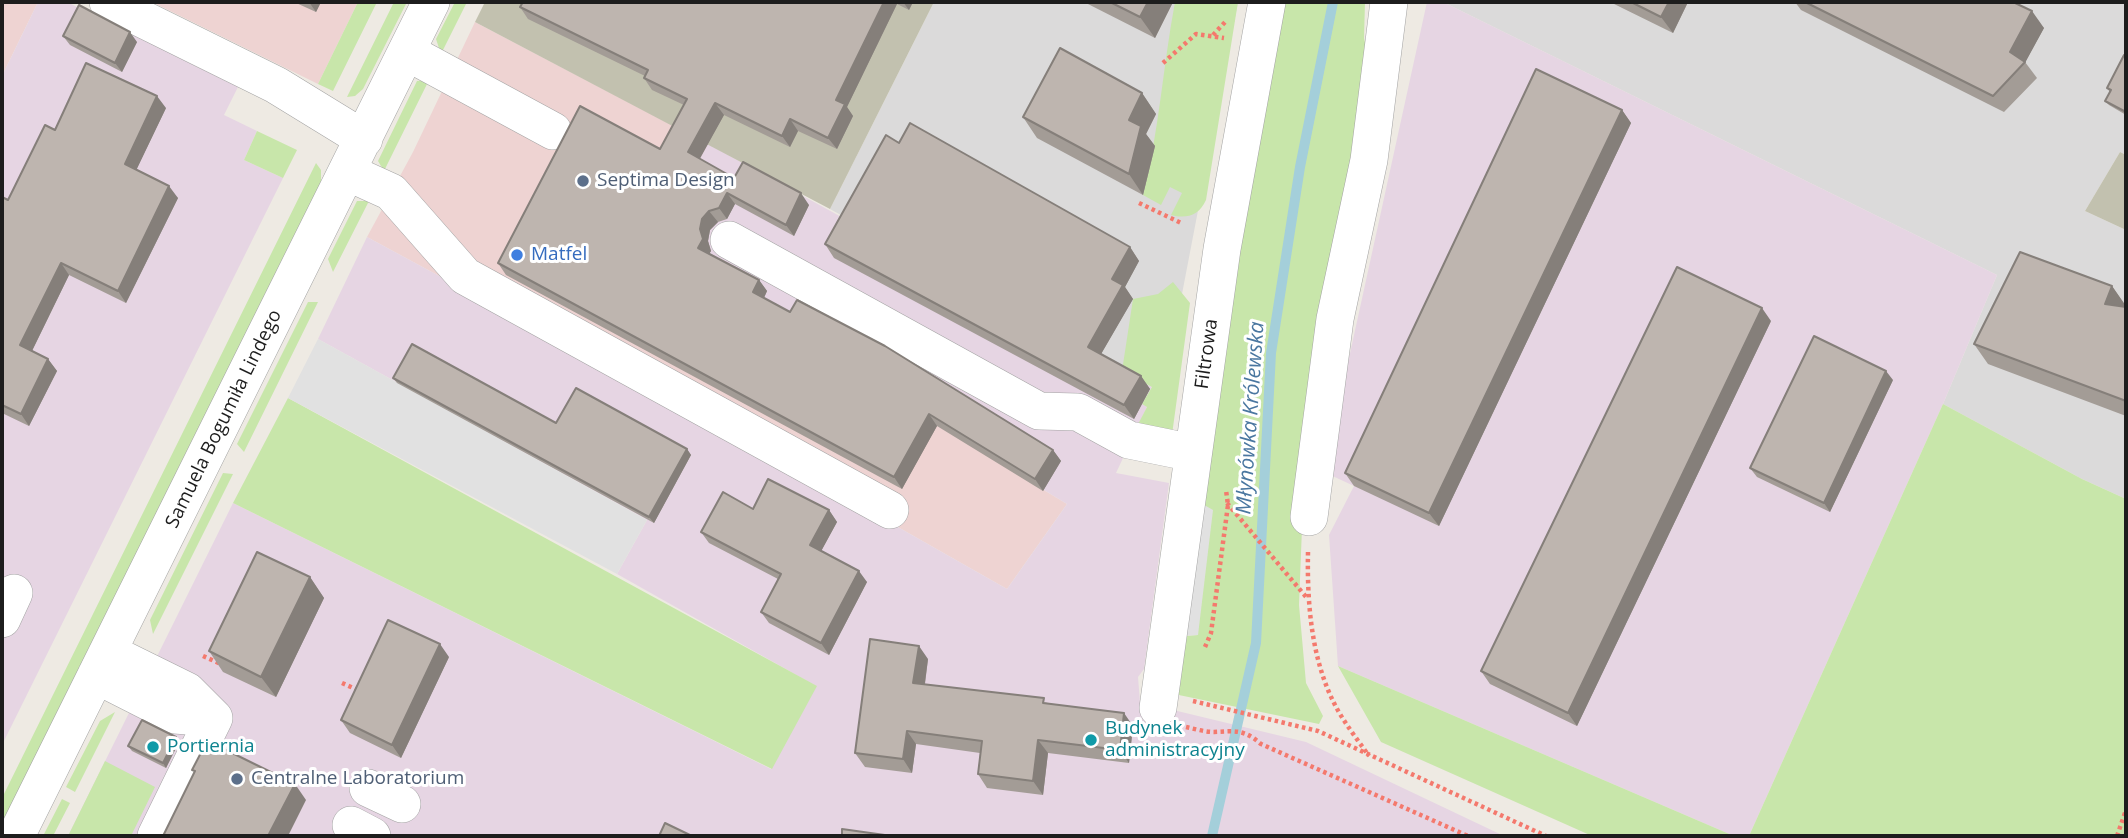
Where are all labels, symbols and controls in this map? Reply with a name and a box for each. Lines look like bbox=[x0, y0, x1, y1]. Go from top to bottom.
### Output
place label: Septima Design bbox=[597, 170, 735, 192]
marker: Septima Design bbox=[575, 173, 591, 189]
place label: Matfel bbox=[531, 244, 587, 266]
marker: Matfel bbox=[509, 247, 525, 263]
street label: Samuela Bogumiła Lindego bbox=[161, 306, 287, 532]
street label: Filtrowa bbox=[1191, 317, 1223, 391]
water label: Młynówka Królewska bbox=[1232, 321, 1270, 515]
place label: Budynek administracyjny bbox=[1105, 718, 1245, 762]
marker: Budynek administracyjny bbox=[1083, 732, 1099, 748]
place label: Portiernia bbox=[167, 736, 255, 758]
marker: Portiernia bbox=[145, 739, 161, 755]
place label: Centralne Laboratorium bbox=[251, 768, 464, 790]
marker: Centralne Laboratorium bbox=[229, 771, 245, 787]

